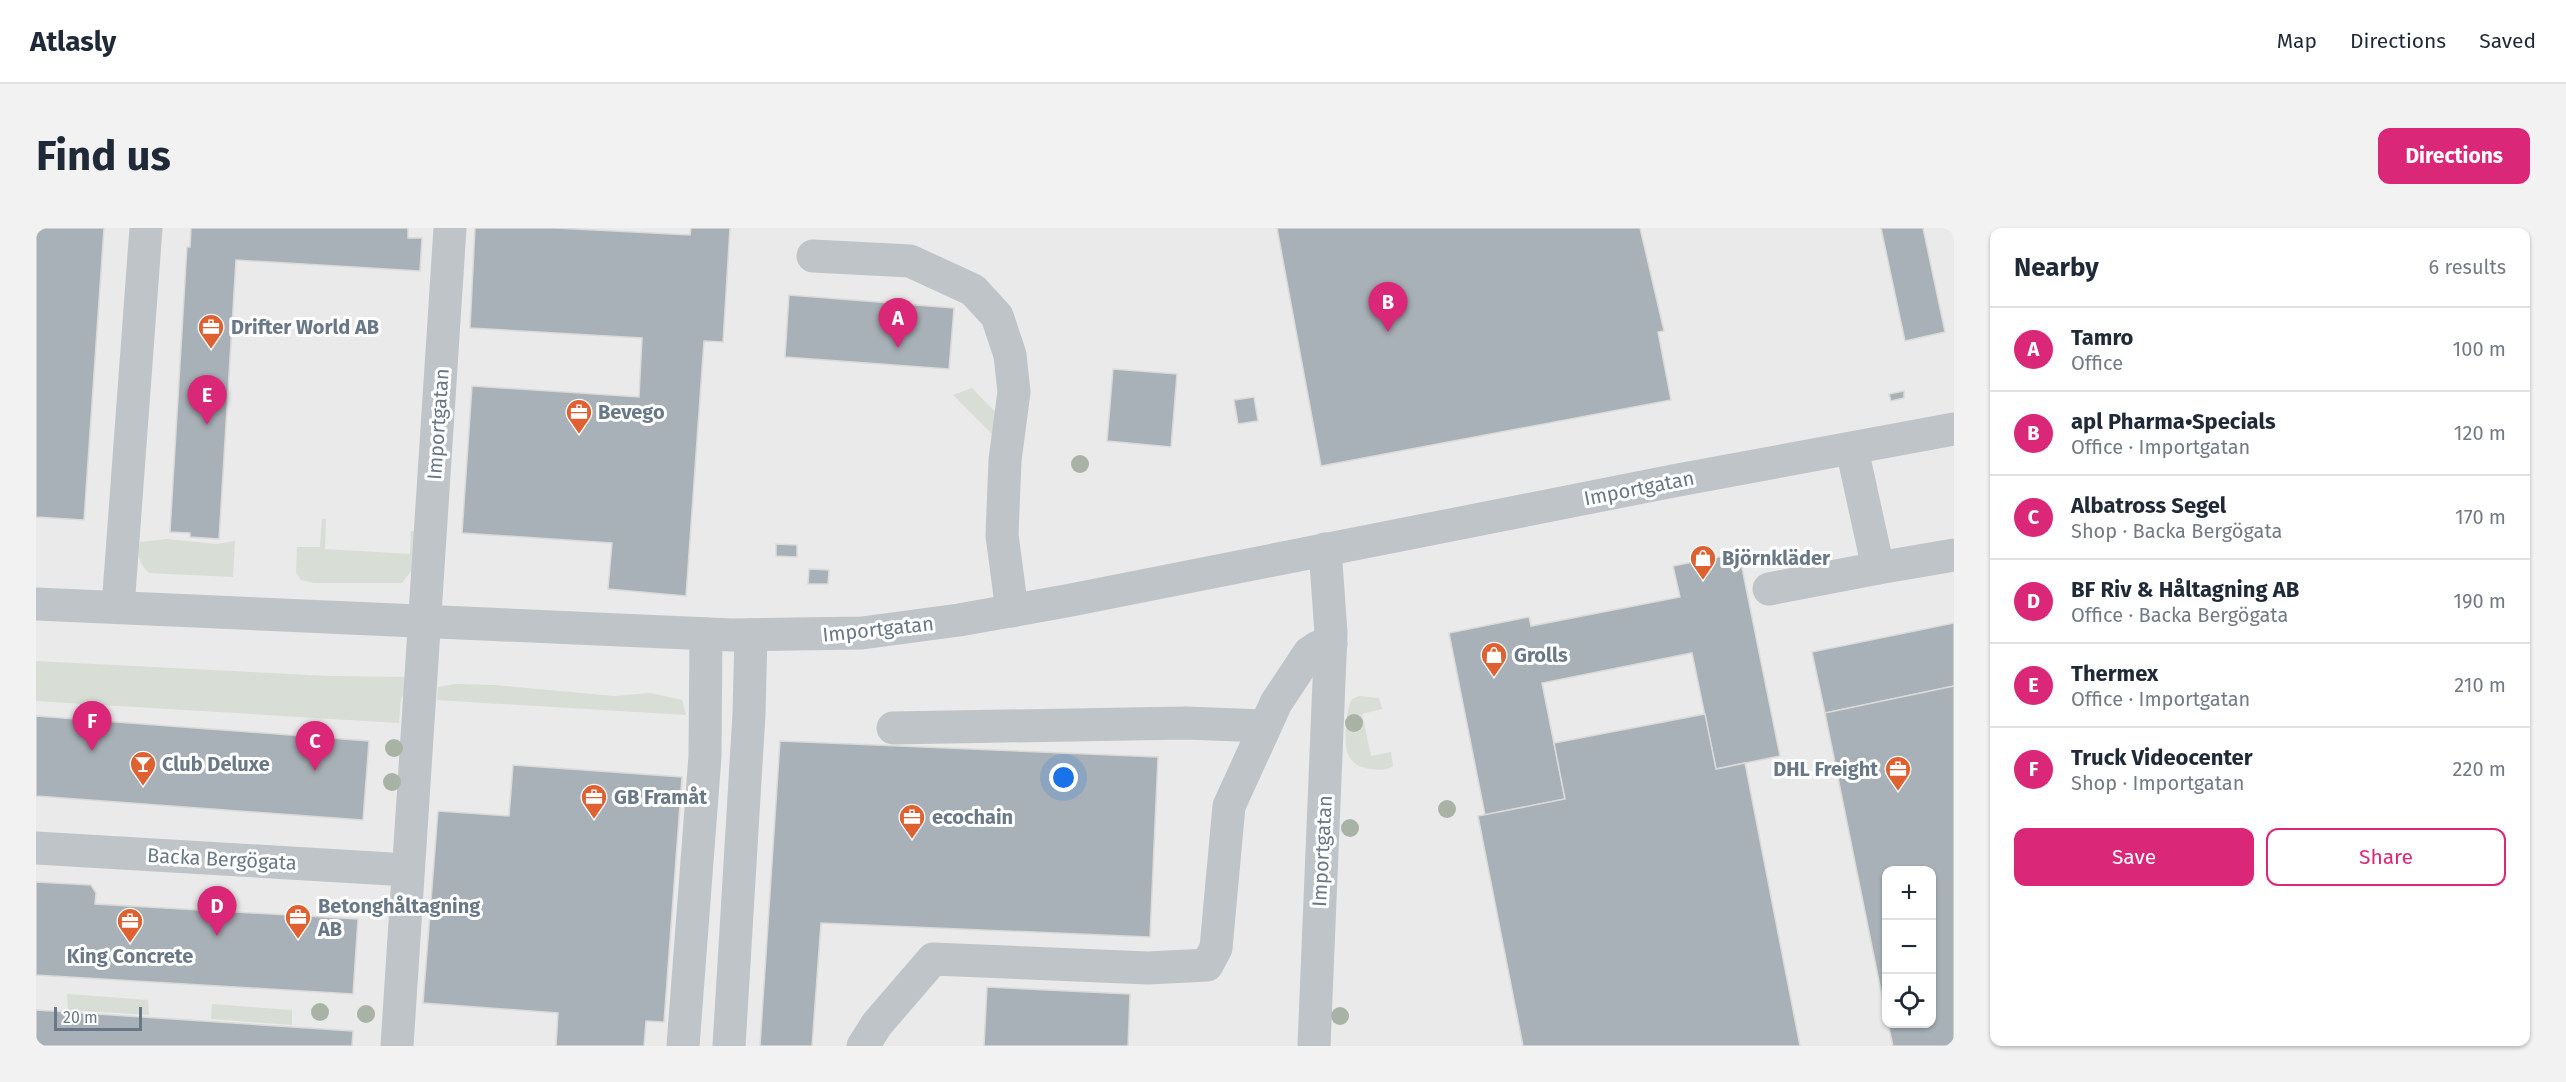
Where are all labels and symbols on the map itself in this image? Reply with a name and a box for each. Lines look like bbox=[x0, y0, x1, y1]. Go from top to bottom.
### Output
pin: B bbox=[1368, 282, 1408, 332]
pin: A bbox=[878, 298, 918, 348]
office icon: Drifter World AB bbox=[196, 312, 226, 350]
place label: Drifter World AB bbox=[231, 315, 379, 339]
street label: Importgatan bbox=[422, 367, 454, 481]
pin: E bbox=[188, 376, 226, 425]
office icon: Bevego bbox=[564, 397, 594, 435]
place label: Bevego bbox=[598, 400, 665, 424]
street label: Importgatan bbox=[1582, 466, 1696, 510]
shop icon: Björnkläder bbox=[1688, 543, 1718, 581]
place label: Björnkläder bbox=[1722, 546, 1831, 570]
street label: Importgatan bbox=[821, 611, 935, 647]
shop icon: Grolls bbox=[1479, 640, 1509, 678]
place label: Grolls bbox=[1514, 643, 1568, 667]
pin: F bbox=[72, 702, 112, 751]
pin: C bbox=[296, 722, 334, 771]
bar icon: Club Deluxe bbox=[128, 749, 158, 787]
place label: Club Deluxe bbox=[162, 752, 270, 776]
office icon: DHL Freight bbox=[1883, 754, 1913, 792]
place label: DHL Freight bbox=[1773, 757, 1878, 781]
your location bbox=[1049, 763, 1078, 792]
office icon: GB Framåt bbox=[579, 782, 609, 820]
place label: GB Framåt bbox=[614, 785, 707, 809]
street label: Importgatan bbox=[1307, 795, 1337, 907]
office icon: ecochain bbox=[897, 802, 927, 840]
place label: ecochain bbox=[932, 805, 1013, 829]
street label: Backa Bergögata bbox=[147, 843, 297, 875]
pin: D bbox=[198, 886, 237, 936]
place label: Betonghåltagning AB bbox=[317, 894, 481, 941]
office icon: Betonghåltagning AB bbox=[283, 902, 313, 940]
office icon: King Concrete bbox=[115, 906, 145, 944]
place label: King Concrete bbox=[67, 944, 193, 968]
scale bar bbox=[54, 1004, 142, 1032]

